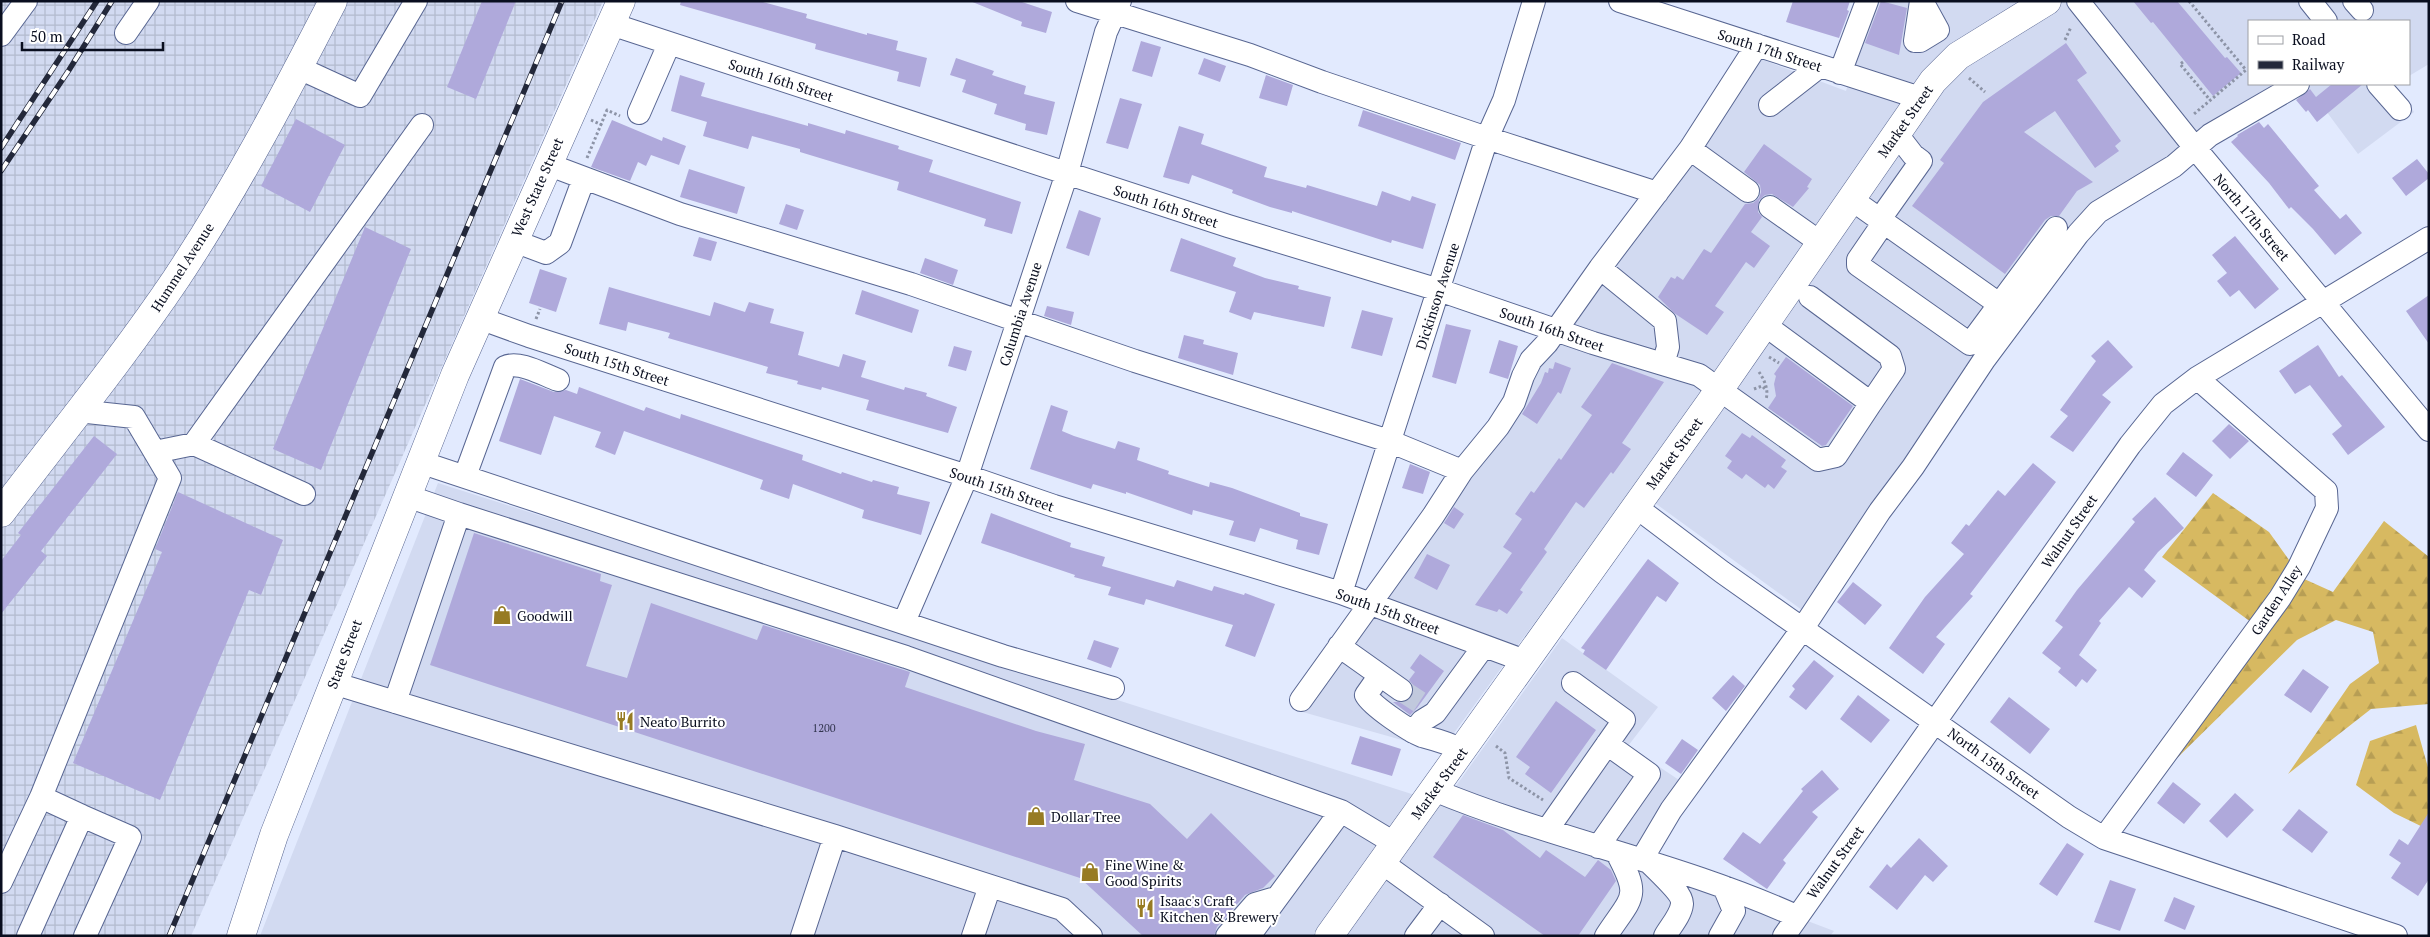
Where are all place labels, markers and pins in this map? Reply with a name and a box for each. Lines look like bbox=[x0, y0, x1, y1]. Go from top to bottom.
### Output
shop icon: Goodwill bbox=[491, 604, 513, 626]
place label: Goodwill bbox=[517, 606, 573, 625]
restaurant icon: Neato Burrito bbox=[614, 710, 636, 732]
place label: Neato Burrito bbox=[640, 712, 726, 731]
shop icon: Dollar Tree bbox=[1025, 805, 1047, 827]
place label: Dollar Tree bbox=[1051, 807, 1121, 826]
place label: Fine Wine & Good Spirits bbox=[1105, 855, 1184, 890]
shop icon: Fine Wine & Good Spirits bbox=[1079, 861, 1101, 883]
place label: Isaac's Craft Kitchen & Brewery bbox=[1160, 891, 1279, 926]
restaurant icon: Isaac's Craft Kitchen & Brewery bbox=[1134, 897, 1156, 919]

